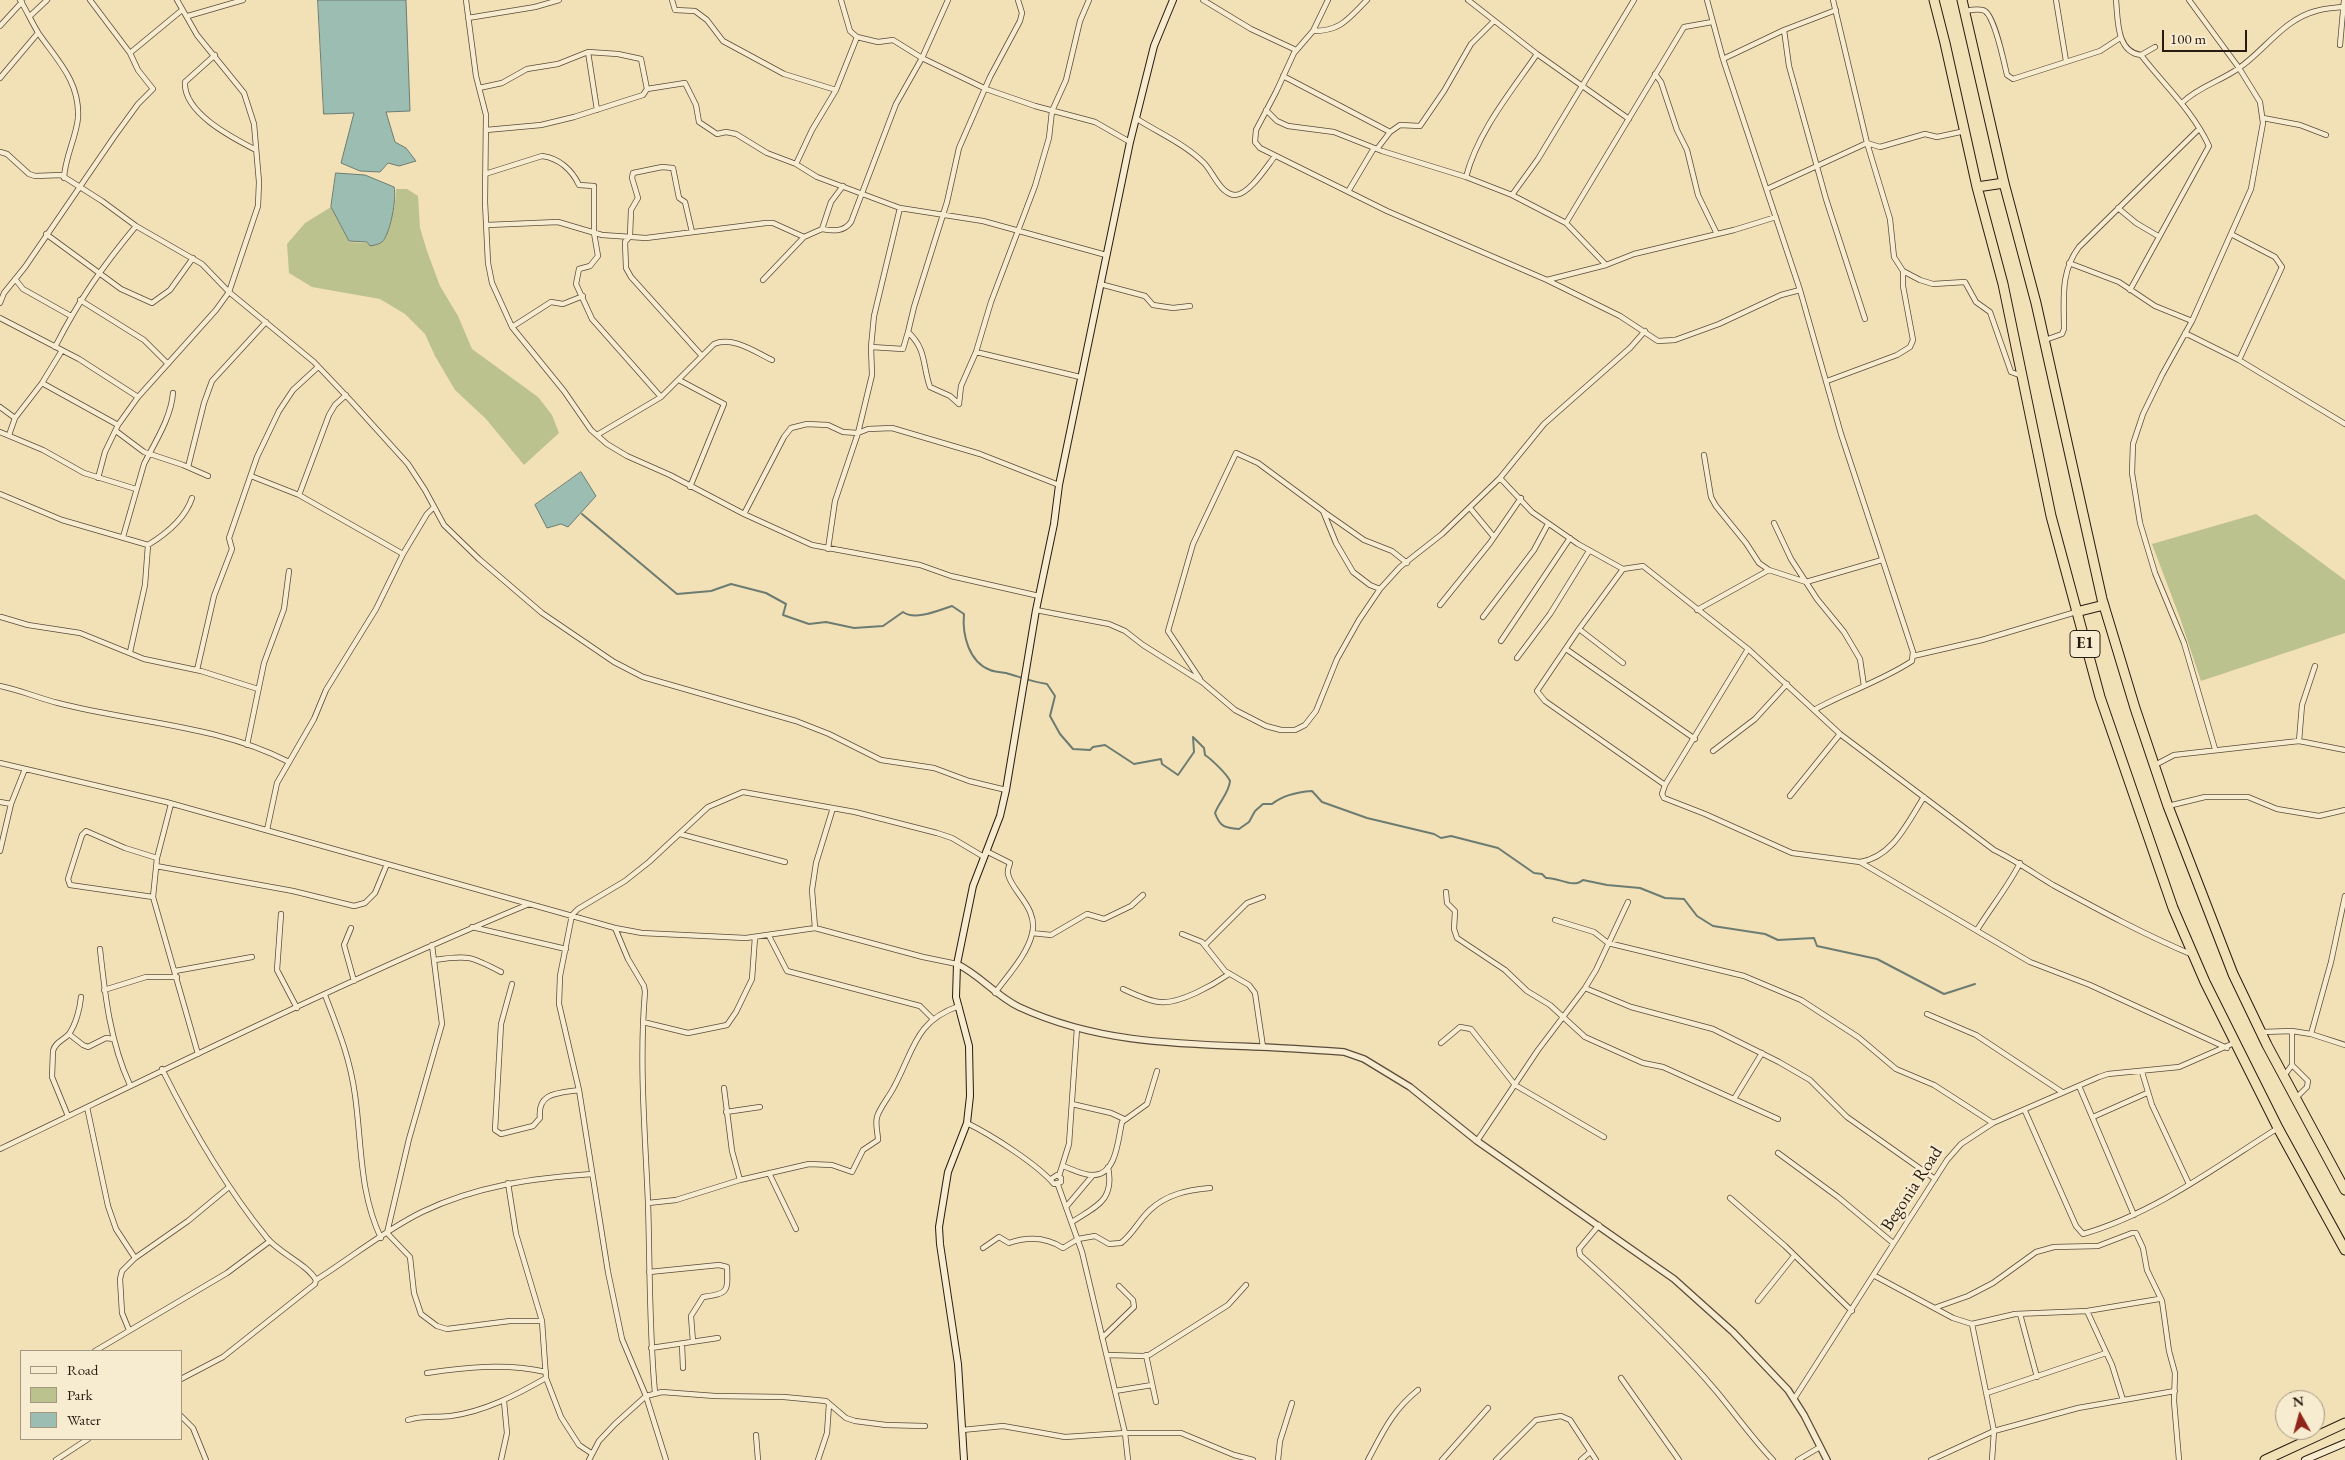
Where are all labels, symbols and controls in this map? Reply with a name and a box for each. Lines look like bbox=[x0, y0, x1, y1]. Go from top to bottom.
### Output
scale bar bbox=[2165, 20, 2250, 52]
text: 100 m bbox=[2170, 29, 2206, 48]
road number: E1 bbox=[2070, 630, 2100, 658]
street label: Begonia Road bbox=[1877, 1143, 1947, 1235]
legend bbox=[20, 1350, 182, 1440]
text: Road bbox=[67, 1360, 98, 1379]
text: Park bbox=[67, 1385, 93, 1404]
north arrow bbox=[2275, 1390, 2325, 1440]
text: N bbox=[2292, 1391, 2305, 1411]
text: Water bbox=[67, 1410, 101, 1429]

